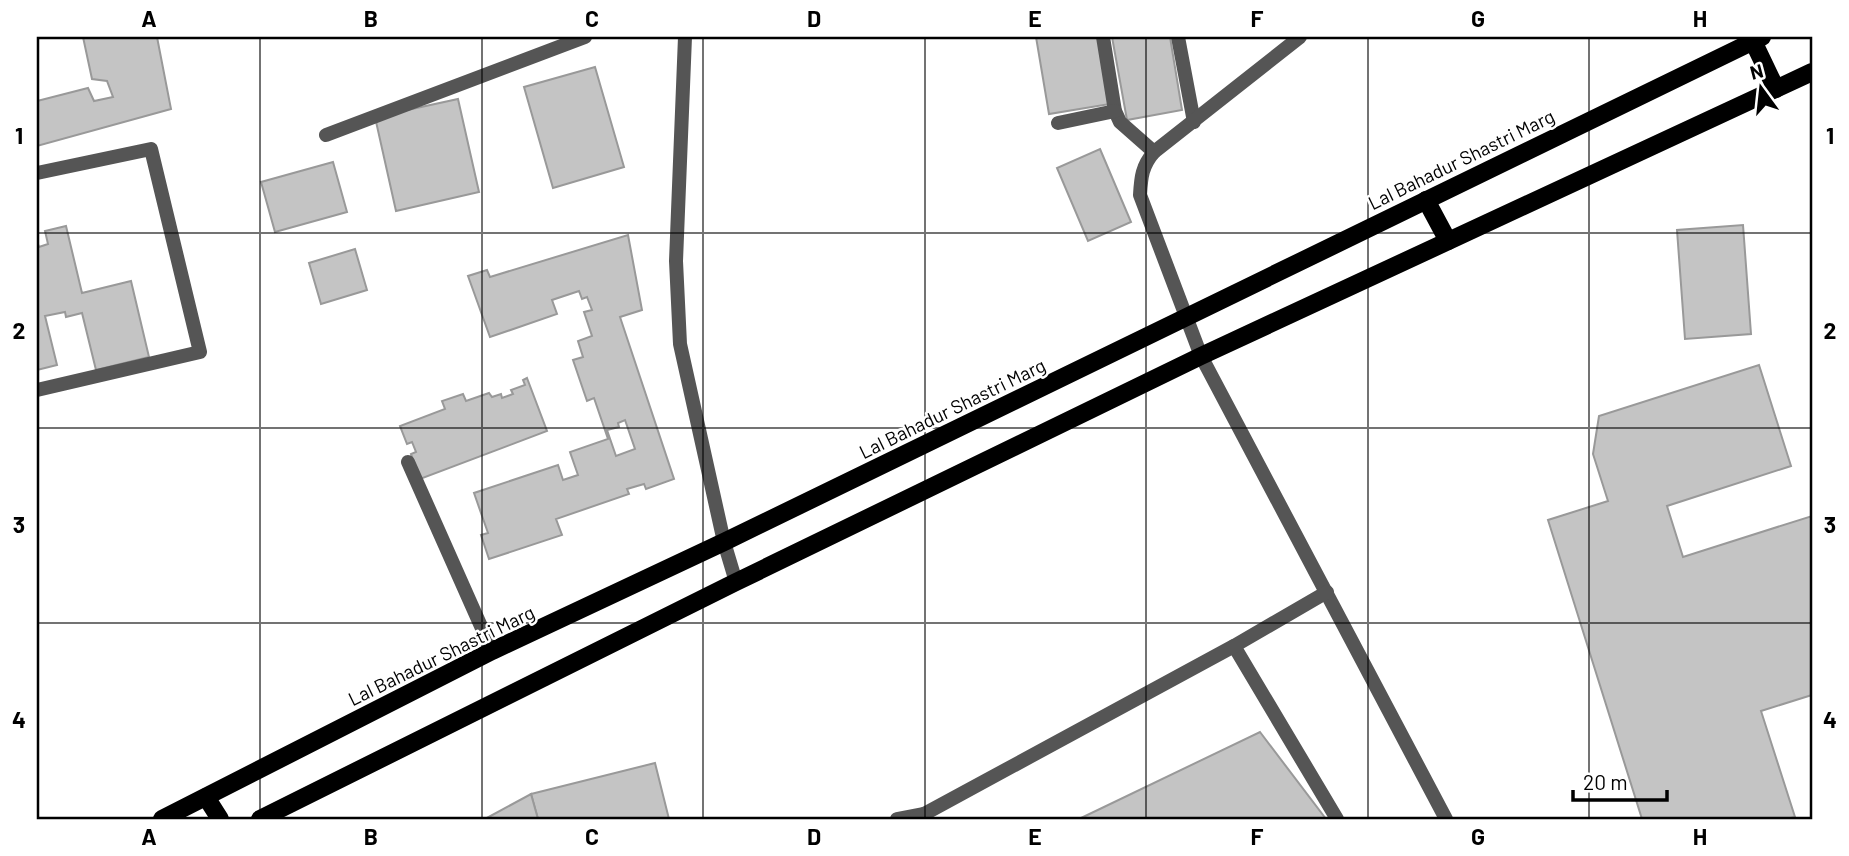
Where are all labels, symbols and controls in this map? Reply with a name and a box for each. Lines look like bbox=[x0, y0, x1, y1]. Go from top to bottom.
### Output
text: A bbox=[141, 4, 157, 32]
text: B bbox=[364, 4, 378, 32]
text: C bbox=[585, 4, 599, 32]
text: D bbox=[807, 4, 821, 32]
text: E bbox=[1028, 4, 1042, 32]
text: F bbox=[1251, 4, 1264, 32]
text: G bbox=[1471, 4, 1485, 32]
text: H bbox=[1693, 4, 1707, 32]
north arrow bbox=[1727, 52, 1797, 122]
text: N bbox=[1747, 58, 1766, 84]
street label: Lal Bahadur Shastri Marg bbox=[1364, 104, 1558, 214]
text: 1 bbox=[15, 121, 23, 149]
text: 1 bbox=[1826, 121, 1834, 149]
text: 2 bbox=[13, 316, 25, 344]
text: 2 bbox=[1824, 316, 1836, 344]
street label: Lal Bahadur Shastri Marg bbox=[855, 353, 1049, 463]
text: 3 bbox=[13, 510, 25, 538]
text: 3 bbox=[1824, 510, 1836, 538]
street label: Lal Bahadur Shastri Marg bbox=[344, 600, 538, 710]
text: 4 bbox=[12, 705, 26, 733]
text: 4 bbox=[1823, 705, 1837, 733]
scale bar bbox=[1573, 758, 1667, 802]
text: 20 m bbox=[1583, 769, 1628, 794]
text: A bbox=[141, 822, 157, 850]
text: B bbox=[364, 822, 378, 850]
text: C bbox=[585, 822, 599, 850]
text: D bbox=[807, 822, 821, 850]
text: E bbox=[1028, 822, 1042, 850]
text: F bbox=[1251, 822, 1264, 850]
text: G bbox=[1471, 822, 1485, 850]
text: H bbox=[1693, 822, 1707, 850]

